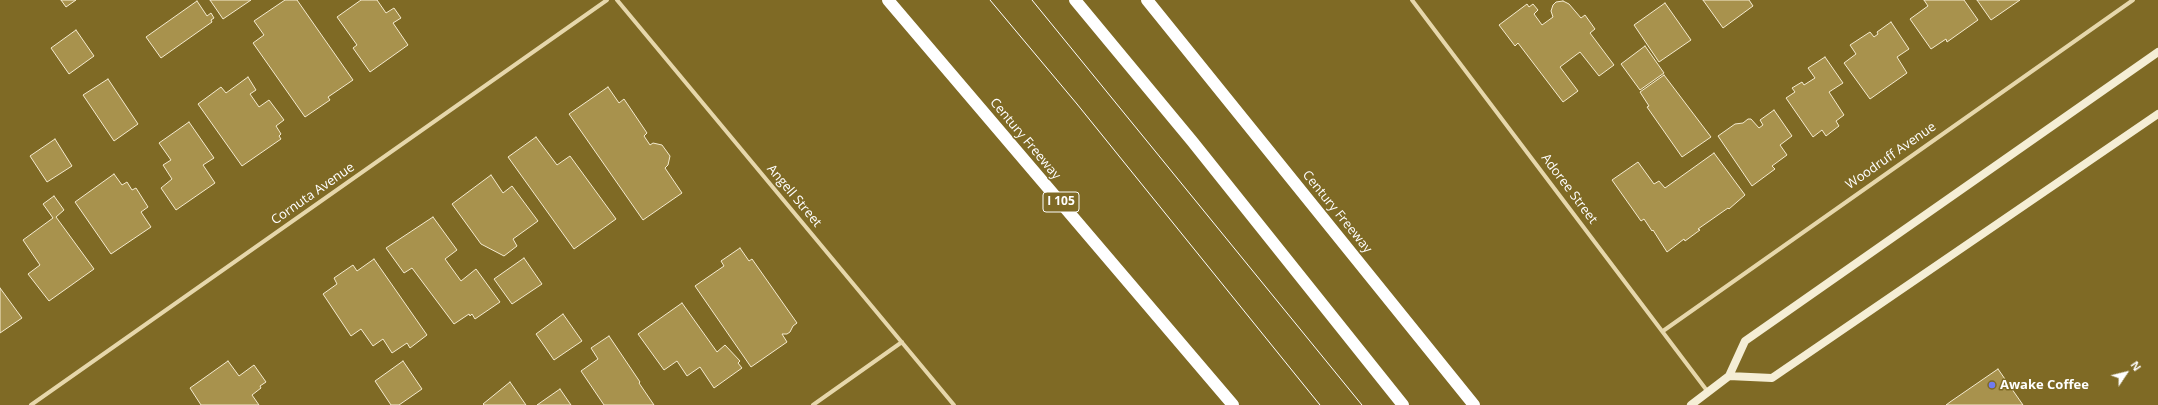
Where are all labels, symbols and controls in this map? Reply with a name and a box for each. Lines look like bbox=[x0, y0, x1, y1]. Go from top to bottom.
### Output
street label: Century Freeway bbox=[986, 95, 1064, 183]
street label: Woodruff Avenue bbox=[1843, 119, 1939, 193]
street label: Adoree Street bbox=[1538, 151, 1600, 227]
street label: Cornuta Avenue bbox=[268, 160, 358, 228]
street label: Angell Street bbox=[763, 162, 825, 230]
street label: Century Freeway bbox=[1299, 168, 1375, 256]
road number: I 105 bbox=[1043, 192, 1079, 212]
north arrow bbox=[2106, 353, 2146, 393]
text: N bbox=[2128, 358, 2145, 374]
place label: Awake Coffee bbox=[2000, 377, 2089, 393]
marker: Awake Coffee bbox=[1987, 380, 1997, 390]

